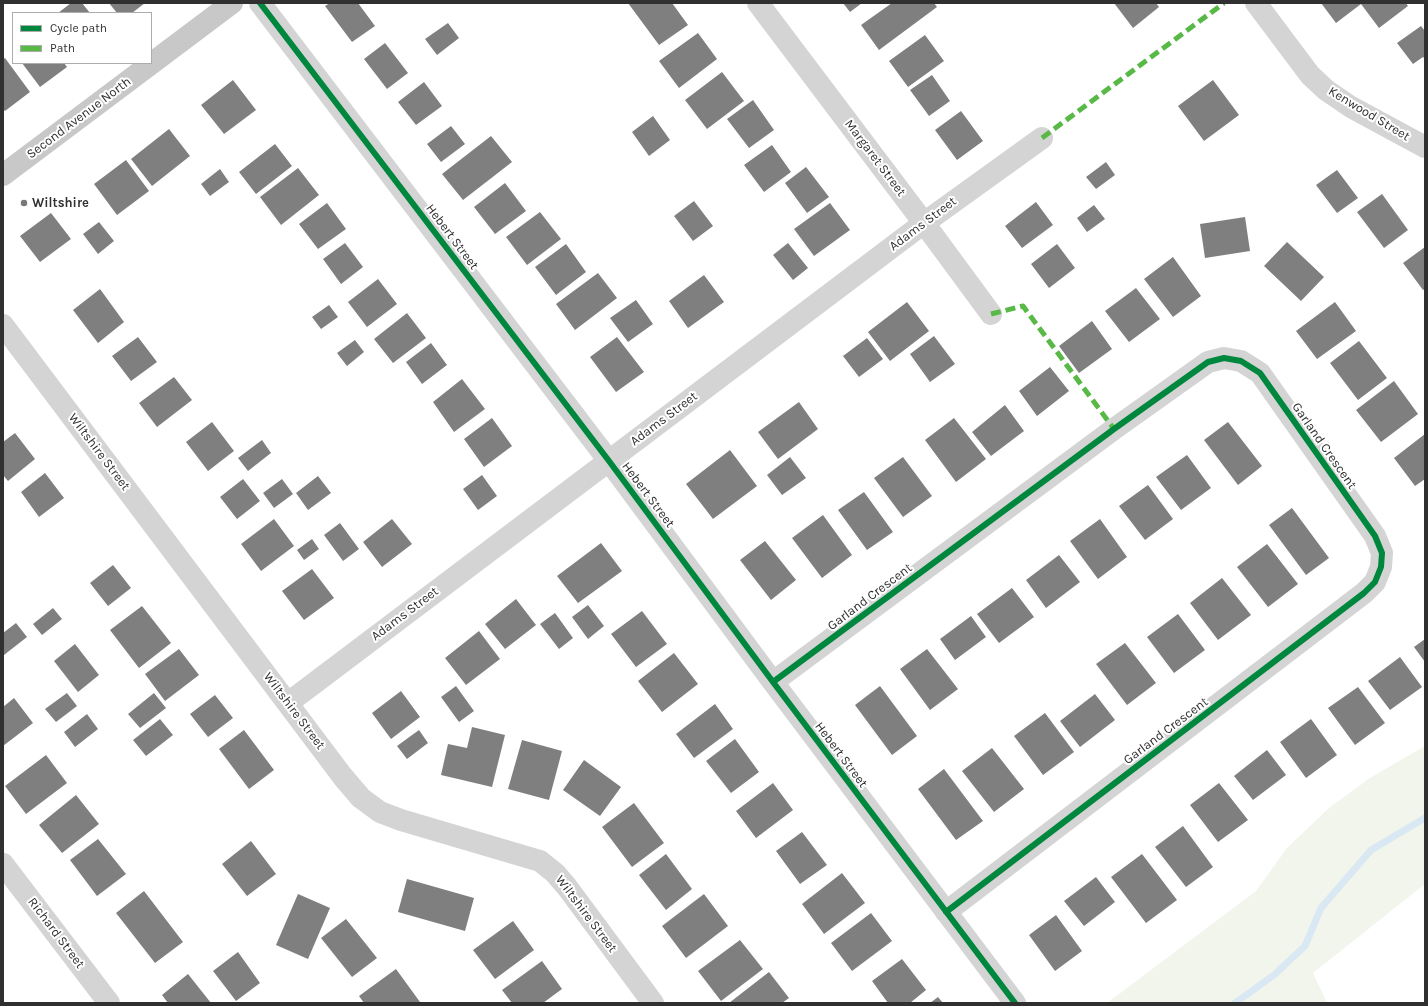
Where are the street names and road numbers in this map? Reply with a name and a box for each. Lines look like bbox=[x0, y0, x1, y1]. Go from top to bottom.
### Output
street label: Second Avenue North bbox=[24, 74, 134, 162]
street label: Kenwood Street bbox=[1325, 83, 1413, 145]
street label: Margaret Street bbox=[841, 116, 909, 200]
street label: Adams Street bbox=[886, 194, 960, 254]
street label: Hebert Street bbox=[422, 201, 482, 273]
street label: Adams Street bbox=[627, 389, 701, 449]
street label: Garland Crescent bbox=[1288, 400, 1360, 492]
street label: Wiltshire Street bbox=[65, 410, 133, 494]
street label: Hebert Street bbox=[618, 459, 678, 531]
street label: Garland Crescent bbox=[825, 560, 915, 634]
street label: Adams Street bbox=[368, 584, 442, 644]
street label: Wiltshire Street bbox=[260, 669, 328, 753]
street label: Garland Crescent bbox=[1121, 694, 1211, 768]
street label: Hebert Street bbox=[811, 719, 871, 791]
street label: Wiltshire Street bbox=[552, 872, 620, 956]
street label: Richard Street bbox=[24, 894, 88, 972]

